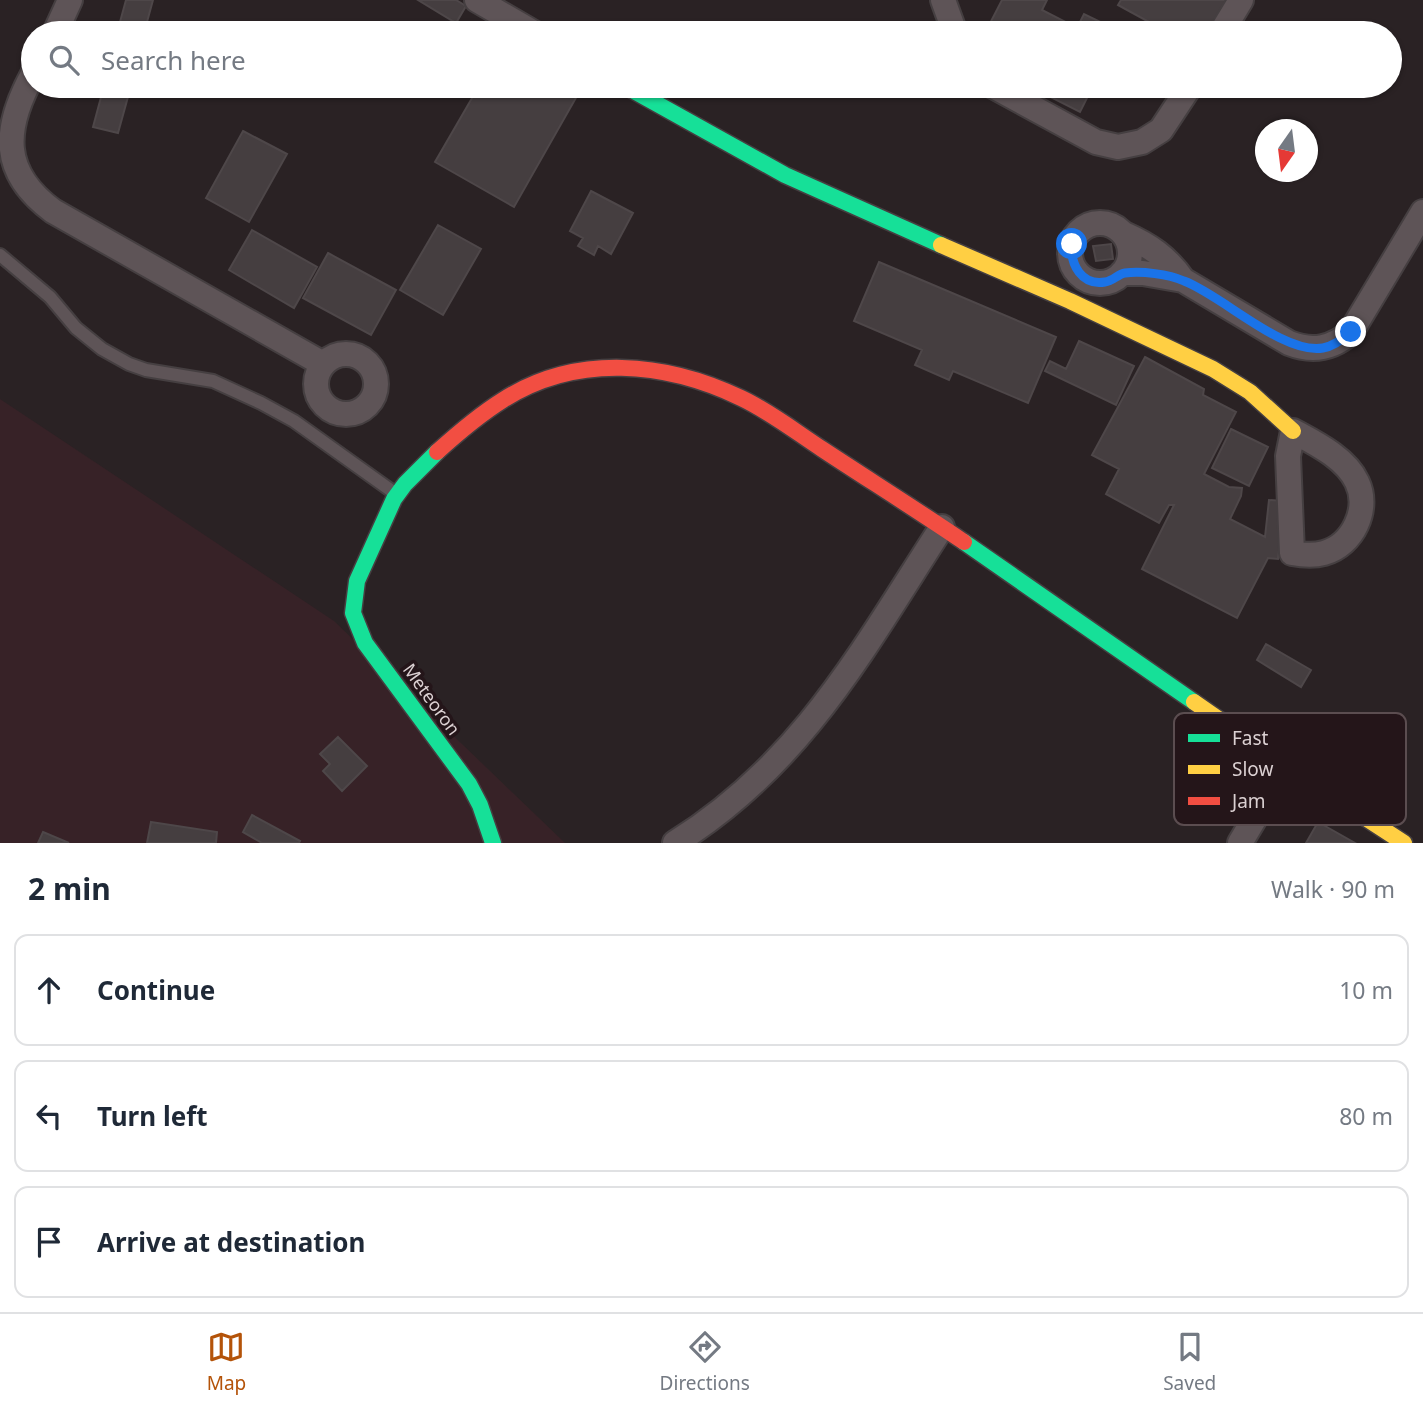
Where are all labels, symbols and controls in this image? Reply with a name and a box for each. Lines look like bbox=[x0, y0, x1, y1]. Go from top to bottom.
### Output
search box bbox=[21, 21, 1402, 98]
icon: search bbox=[45, 41, 83, 79]
text: Search here bbox=[101, 42, 246, 78]
north arrow bbox=[1255, 119, 1318, 182]
route start bbox=[1056, 228, 1087, 259]
route end bbox=[1335, 316, 1366, 347]
street label: Meteoron bbox=[398, 658, 466, 740]
legend bbox=[1174, 713, 1406, 825]
text: Fast bbox=[1232, 725, 1269, 751]
text: Slow bbox=[1232, 756, 1273, 782]
text: Jam bbox=[1230, 788, 1266, 814]
text: 2 min bbox=[28, 868, 111, 909]
text: Walk · 90 m bbox=[1271, 873, 1395, 905]
icon: ahead bbox=[30, 971, 68, 1009]
text: Continue bbox=[97, 972, 215, 1008]
text: 10 m bbox=[1339, 974, 1393, 1006]
icon: left bbox=[30, 1097, 68, 1135]
text: Turn left bbox=[97, 1098, 208, 1134]
text: 80 m bbox=[1339, 1100, 1393, 1132]
icon: arrive bbox=[30, 1223, 68, 1261]
text: Arrive at destination bbox=[97, 1224, 366, 1260]
tab: Map bbox=[207, 1328, 246, 1396]
tab: Directions bbox=[660, 1328, 750, 1396]
tab: Saved bbox=[1163, 1328, 1216, 1396]

